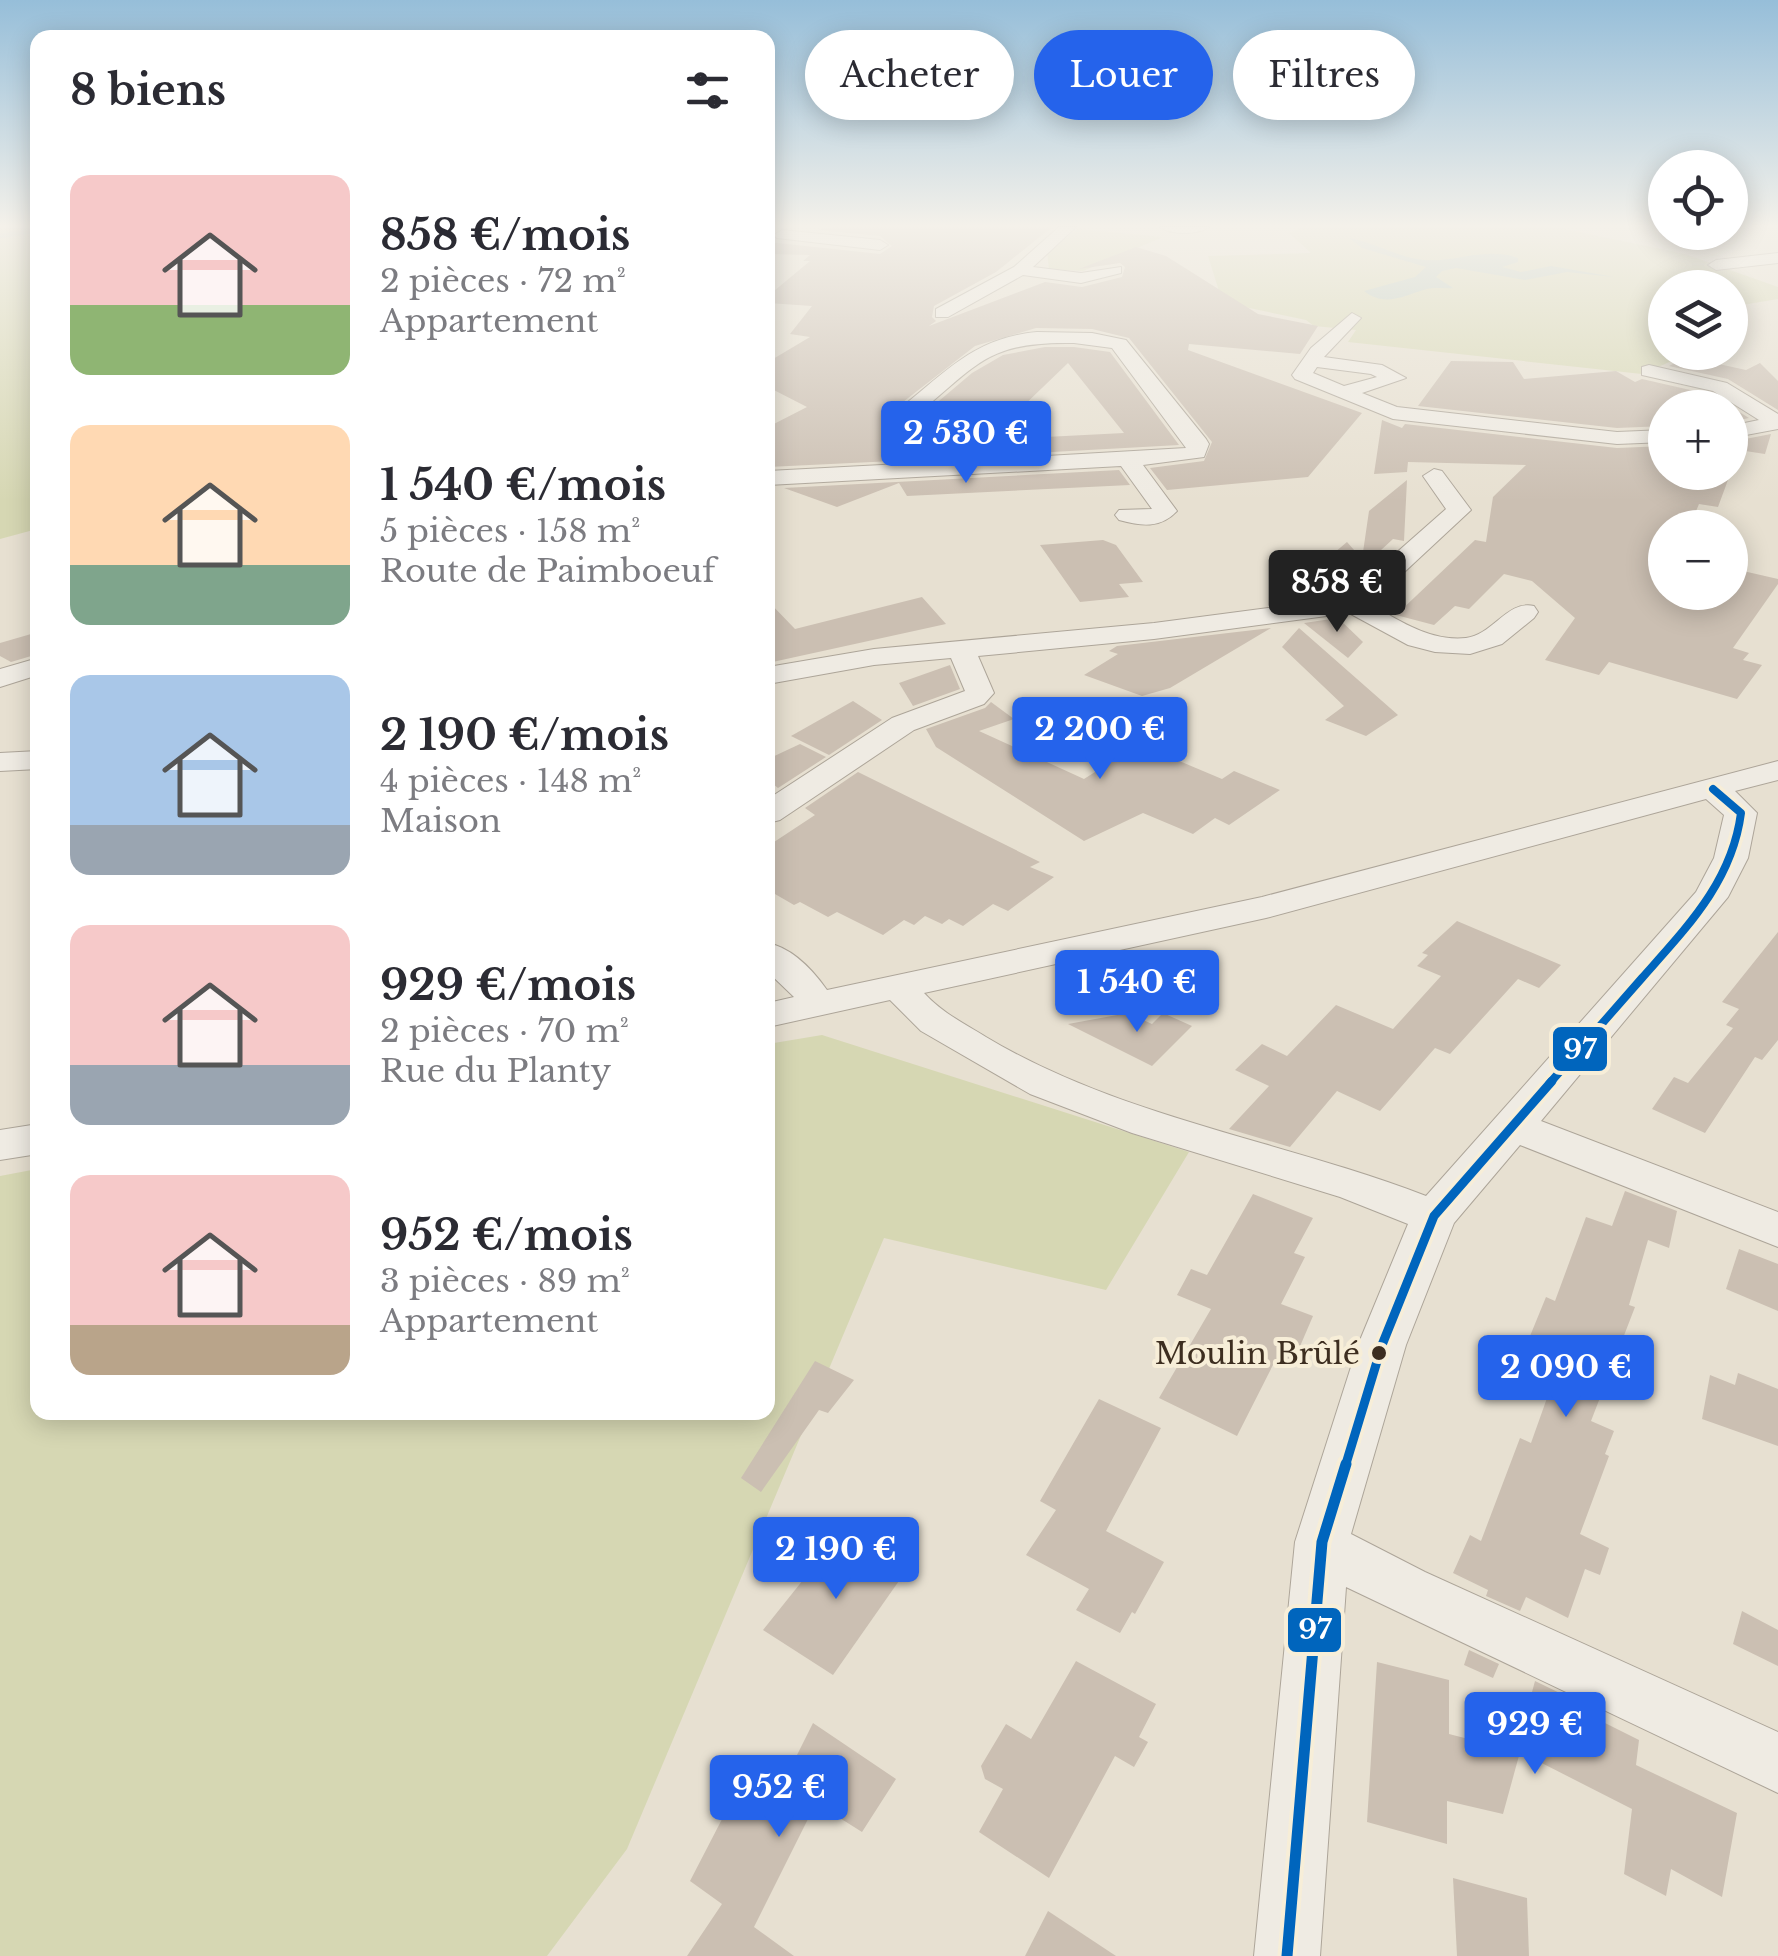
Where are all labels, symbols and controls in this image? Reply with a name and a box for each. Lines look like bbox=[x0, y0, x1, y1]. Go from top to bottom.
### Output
chip: Acheter bbox=[805, 30, 1014, 120]
chip: Louer bbox=[1034, 30, 1213, 120]
chip: Filtres bbox=[1233, 30, 1415, 120]
icon: filters bbox=[680, 63, 735, 118]
text: 8 biens bbox=[70, 64, 226, 116]
map controls bbox=[1648, 150, 1748, 610]
button: locate bbox=[1648, 150, 1748, 250]
text: 858 €/mois bbox=[380, 209, 630, 261]
icon: home bbox=[150, 215, 270, 335]
text: 2 pièces · 72 m² bbox=[380, 261, 626, 301]
button: layers bbox=[1648, 270, 1748, 370]
text: Appartement bbox=[380, 301, 598, 341]
button: + bbox=[1648, 390, 1748, 490]
pin: 2 530 € bbox=[874, 401, 1058, 486]
text: 2 530 € bbox=[903, 413, 1029, 453]
text: 1 540 €/mois bbox=[380, 459, 666, 511]
icon: home bbox=[150, 465, 270, 585]
button: − bbox=[1648, 510, 1748, 610]
text: 5 pièces · 158 m² bbox=[380, 511, 640, 551]
pin: 858 € bbox=[1267, 550, 1407, 635]
text: Route de Paimboeuf bbox=[380, 551, 715, 591]
text: 858 € bbox=[1291, 562, 1383, 602]
pin: 2 200 € bbox=[1008, 697, 1192, 782]
text: 2 190 €/mois bbox=[380, 709, 669, 761]
text: 2 200 € bbox=[1034, 709, 1166, 749]
icon: home bbox=[150, 715, 270, 835]
text: 4 pièces · 148 m² bbox=[380, 761, 641, 801]
text: Maison bbox=[380, 801, 501, 841]
pin: 1 540 € bbox=[1045, 950, 1229, 1035]
text: 929 €/mois bbox=[380, 959, 636, 1011]
text: 1 540 € bbox=[1077, 962, 1197, 1002]
icon: home bbox=[150, 965, 270, 1085]
text: 2 pièces · 70 m² bbox=[380, 1011, 629, 1051]
line badge: 97 bbox=[1551, 1025, 1609, 1073]
text: 97 bbox=[1563, 1032, 1597, 1067]
text: Rue du Planty bbox=[380, 1051, 611, 1091]
text: 952 €/mois bbox=[380, 1209, 633, 1261]
icon: home bbox=[150, 1215, 270, 1335]
text: 3 pièces · 89 m² bbox=[380, 1261, 630, 1301]
text: Appartement bbox=[380, 1301, 598, 1341]
place label: Moulin Brûlé bbox=[1155, 1335, 1360, 1372]
pin: 2 090 € bbox=[1474, 1335, 1658, 1420]
marker: Moulin Brûlé bbox=[1369, 1343, 1389, 1363]
text: 2 090 € bbox=[1500, 1347, 1632, 1387]
pin: 2 190 € bbox=[744, 1517, 928, 1602]
text: 2 190 € bbox=[775, 1529, 897, 1569]
line badge: 97 bbox=[1286, 1606, 1343, 1654]
text: 97 bbox=[1298, 1612, 1332, 1647]
pin: 929 € bbox=[1465, 1692, 1605, 1777]
text: 929 € bbox=[1487, 1704, 1583, 1744]
pin: 952 € bbox=[709, 1755, 849, 1840]
text: 952 € bbox=[732, 1767, 826, 1807]

